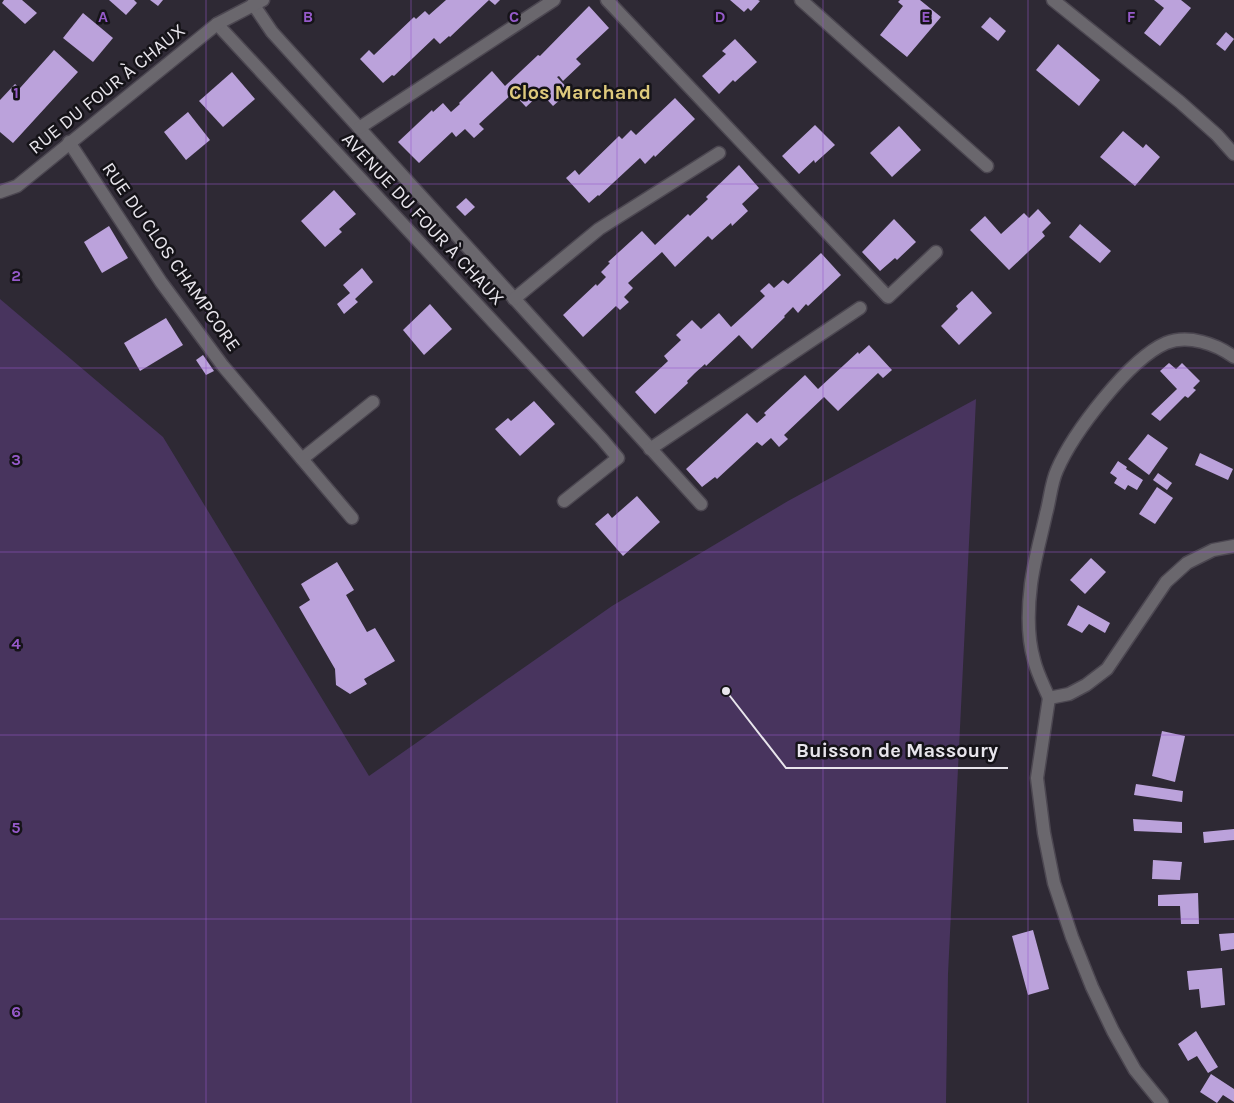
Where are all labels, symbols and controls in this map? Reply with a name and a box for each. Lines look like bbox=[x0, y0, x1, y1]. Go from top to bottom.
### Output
text: A bbox=[98, 7, 108, 26]
text: B bbox=[303, 7, 313, 26]
text: C bbox=[509, 7, 519, 26]
text: D bbox=[715, 7, 726, 26]
text: E bbox=[921, 7, 931, 26]
text: F bbox=[1127, 7, 1136, 26]
street label: RUE DU FOUR À CHAUX bbox=[24, 18, 190, 159]
district label: Clos Marchand bbox=[509, 81, 651, 104]
text: 1 bbox=[13, 83, 19, 102]
street label: AVENUE DU FOUR À CHAUX bbox=[337, 127, 509, 310]
street label: RUE DU CLOS CHAMPCORE bbox=[97, 158, 245, 356]
text: 2 bbox=[11, 266, 21, 285]
text: 3 bbox=[11, 450, 21, 469]
text: 4 bbox=[11, 634, 21, 653]
callout: Buisson de Massoury bbox=[786, 733, 1008, 768]
text: Buisson de Massoury bbox=[796, 739, 998, 762]
text: 5 bbox=[11, 818, 21, 837]
text: 6 bbox=[11, 1002, 21, 1021]

